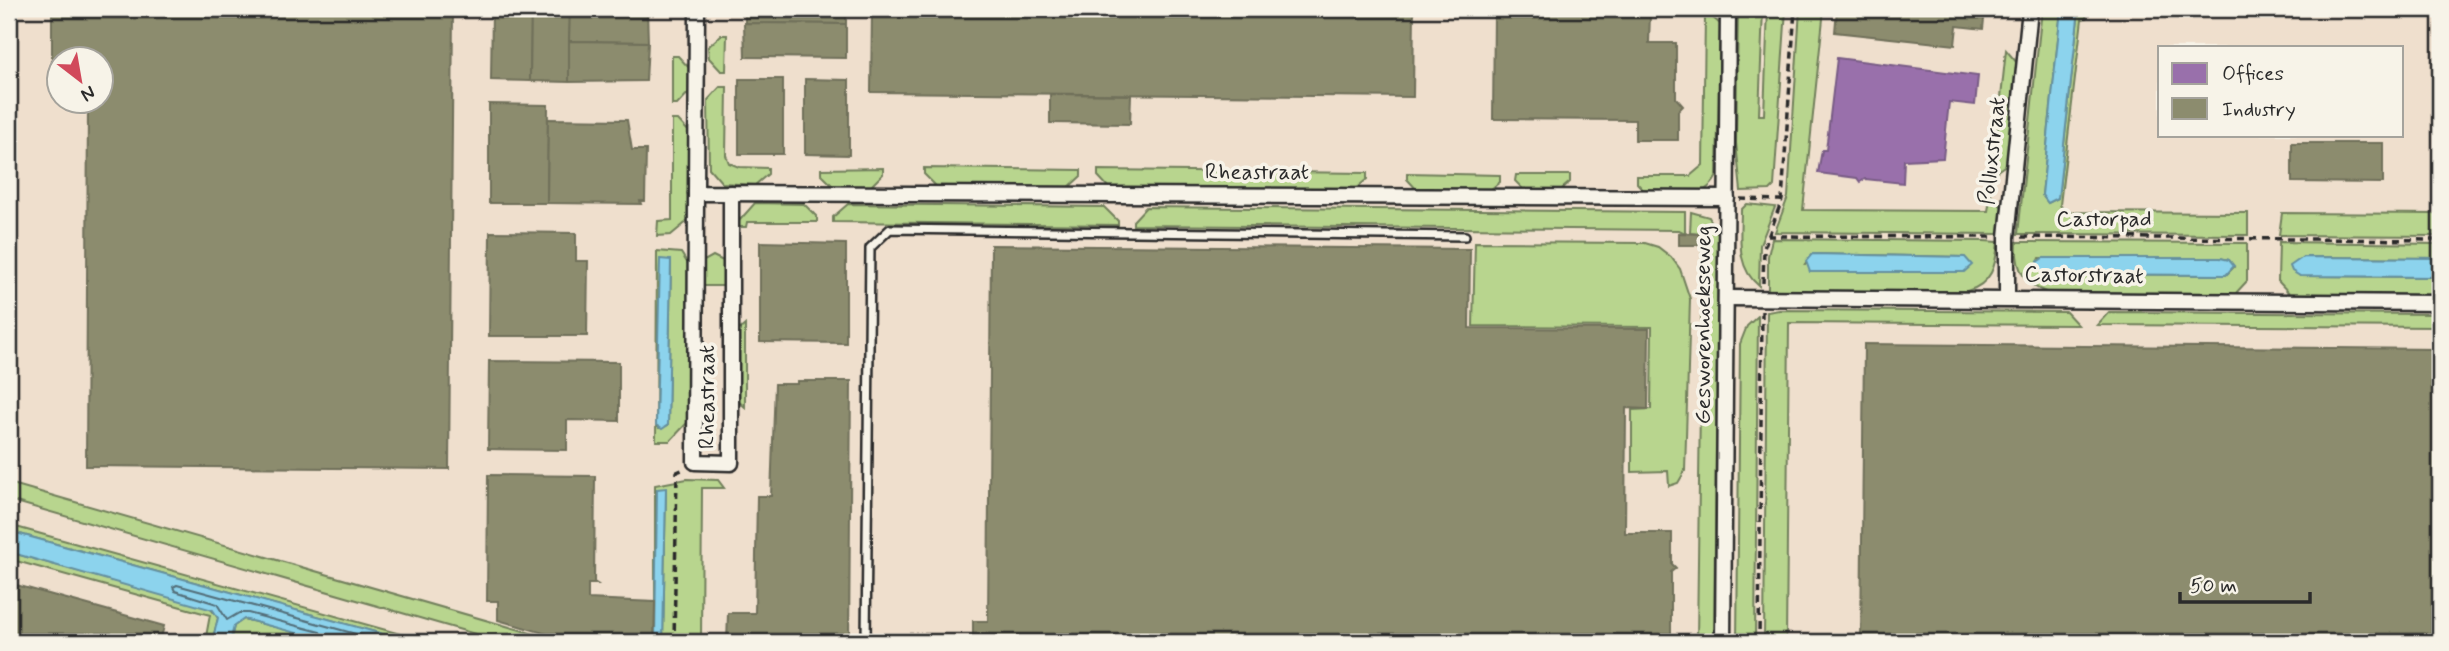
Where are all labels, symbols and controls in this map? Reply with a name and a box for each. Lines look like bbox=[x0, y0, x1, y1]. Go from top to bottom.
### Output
north arrow bbox=[46, 46, 116, 116]
legend bbox=[2158, 46, 2404, 136]
text: Offices bbox=[2222, 60, 2284, 88]
text: N bbox=[76, 79, 100, 107]
street label: Polluxstraat bbox=[1972, 95, 2014, 207]
text: Industry bbox=[2222, 96, 2296, 124]
street label: Rheastraat bbox=[1205, 158, 1309, 188]
street label: Castorpad bbox=[2056, 205, 2152, 235]
street label: Gesworenhoekseweg bbox=[1689, 225, 1719, 425]
street label: Castorstraat bbox=[2024, 260, 2144, 292]
street label: Rheastraat bbox=[693, 345, 723, 449]
scale bar bbox=[2180, 560, 2309, 604]
text: 50 m bbox=[2190, 572, 2237, 600]

